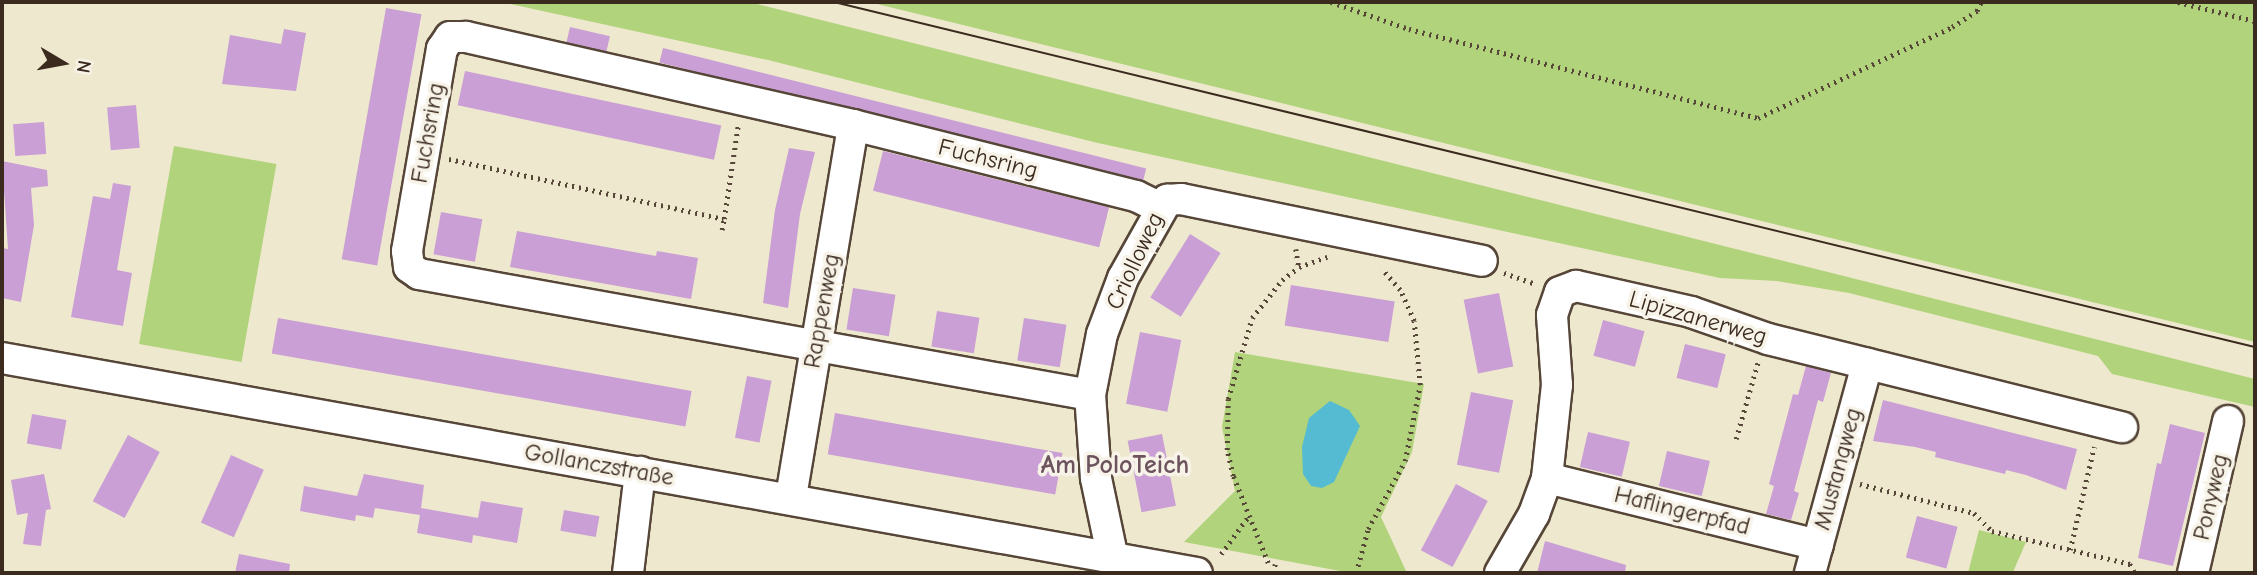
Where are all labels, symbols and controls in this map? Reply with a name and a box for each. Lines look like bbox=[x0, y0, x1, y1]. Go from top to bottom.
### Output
north arrow bbox=[28, 28, 98, 98]
text: N bbox=[72, 59, 96, 75]
street label: Fuchsring bbox=[405, 81, 451, 185]
street label: Fuchsring bbox=[935, 133, 1041, 185]
street label: Criolloweg bbox=[1100, 208, 1170, 314]
street label: Rappenweg bbox=[798, 251, 846, 371]
street label: Lipizzanerweg bbox=[1626, 285, 1770, 351]
street label: Mustangweg bbox=[1808, 405, 1868, 533]
street label: Gollanczstraße bbox=[522, 438, 676, 492]
district label: Am PoloTeich bbox=[1041, 450, 1189, 482]
street label: Ponyweg bbox=[2187, 451, 2235, 543]
street label: Haflingerpfad bbox=[1611, 480, 1753, 542]

